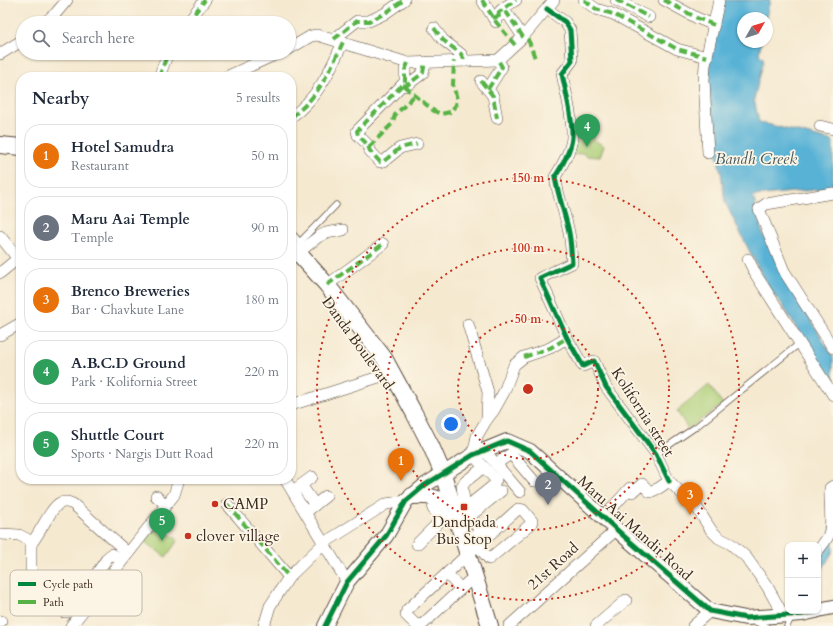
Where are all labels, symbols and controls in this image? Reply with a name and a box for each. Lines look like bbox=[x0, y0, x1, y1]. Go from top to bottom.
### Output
north arrow bbox=[737, 12, 773, 48]
search box bbox=[16, 16, 296, 60]
icon: search bbox=[30, 27, 52, 49]
text: Search here bbox=[62, 28, 135, 48]
text: Nearby bbox=[32, 87, 89, 110]
text: 5 results bbox=[236, 89, 280, 107]
pin: 4 bbox=[574, 114, 600, 147]
text: Hotel Samudra bbox=[71, 137, 174, 157]
text: 1 bbox=[43, 147, 49, 165]
text: 50 m bbox=[251, 147, 279, 165]
water label: Bandh Creek bbox=[715, 148, 797, 170]
text: Restaurant bbox=[71, 157, 129, 175]
text: 150 m bbox=[512, 170, 545, 186]
text: Maru Aai Temple bbox=[71, 209, 190, 229]
text: 2 bbox=[43, 219, 49, 237]
text: 90 m bbox=[251, 219, 279, 237]
text: Temple bbox=[71, 229, 114, 247]
text: 100 m bbox=[512, 240, 545, 256]
text: Brenco Breweries bbox=[71, 281, 190, 301]
text: 3 bbox=[43, 291, 49, 309]
text: 180 m bbox=[245, 291, 279, 309]
street label: Danda Boulevard bbox=[317, 292, 399, 394]
text: Bar · Chavkute Lane bbox=[71, 301, 184, 319]
text: 50 m bbox=[515, 311, 542, 327]
text: A.B.C.D Ground bbox=[71, 353, 186, 373]
text: 4 bbox=[43, 363, 49, 381]
text: 220 m bbox=[245, 363, 279, 381]
street label: Kolifornia street bbox=[607, 364, 679, 461]
text: Park · Kolifornia Street bbox=[71, 373, 197, 391]
centre of rings bbox=[521, 382, 535, 396]
your location bbox=[441, 414, 461, 434]
text: Shuttle Court bbox=[71, 425, 164, 445]
text: 5 bbox=[43, 435, 49, 453]
text: 220 m bbox=[245, 435, 279, 453]
text: Sports · Nargis Dutt Road bbox=[71, 445, 213, 463]
pin: 1 bbox=[388, 448, 414, 481]
street label: Maru Aai Mandir Road bbox=[573, 471, 697, 585]
pin: 2 bbox=[535, 472, 561, 505]
pin: 3 bbox=[677, 482, 703, 515]
place label: CAMP bbox=[223, 494, 268, 514]
marker: CAMP bbox=[210, 499, 220, 509]
marker: Dandpada Bus Stop bbox=[459, 502, 469, 512]
pin: 5 bbox=[149, 508, 175, 541]
place label: Dandpada Bus Stop bbox=[432, 512, 497, 549]
place label: clover village bbox=[196, 526, 280, 546]
marker: clover village bbox=[183, 531, 193, 541]
street label: 21st Road bbox=[523, 538, 583, 594]
map controls bbox=[785, 542, 821, 614]
button: + bbox=[785, 542, 821, 578]
legend bbox=[10, 570, 142, 616]
text: Cycle path bbox=[43, 577, 93, 592]
button: − bbox=[785, 578, 821, 614]
text: Path bbox=[43, 595, 64, 610]

